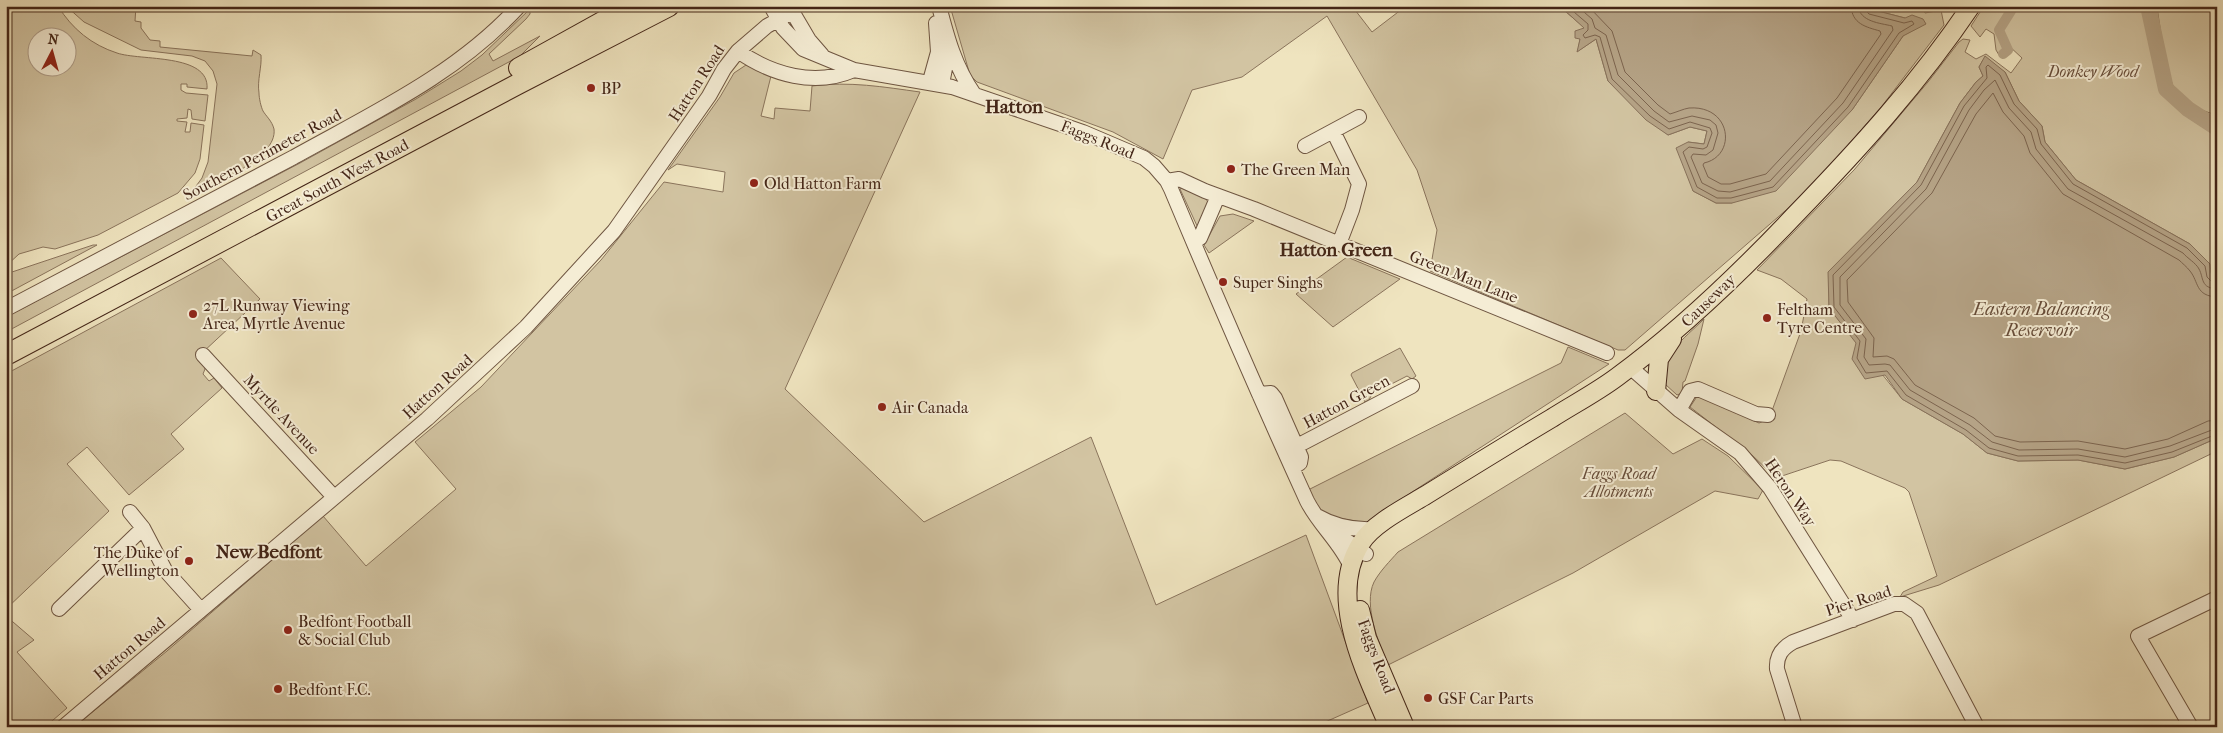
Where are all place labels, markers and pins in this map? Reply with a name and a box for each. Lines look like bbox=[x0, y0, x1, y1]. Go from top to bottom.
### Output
place label: BP bbox=[601, 79, 621, 98]
marker: BP bbox=[585, 82, 597, 94]
place label: The Green Man bbox=[1241, 160, 1351, 179]
marker: The Green Man bbox=[1225, 163, 1237, 175]
place label: Old Hatton Farm bbox=[764, 174, 882, 193]
marker: Old Hatton Farm bbox=[748, 177, 760, 189]
place label: Super Singhs bbox=[1233, 273, 1323, 292]
marker: Super Singhs bbox=[1217, 276, 1229, 288]
place label: 27L Runway Viewing Area, Myrtle Avenue bbox=[202, 296, 350, 333]
place label: Feltham Tyre Centre bbox=[1777, 300, 1862, 337]
marker: 27L Runway Viewing Area, Myrtle Avenue bbox=[187, 308, 199, 320]
marker: Feltham Tyre Centre bbox=[1761, 312, 1773, 324]
place label: Air Canada bbox=[891, 398, 969, 417]
marker: Air Canada bbox=[876, 401, 888, 413]
place label: The Duke of Wellington bbox=[94, 543, 183, 580]
marker: The Duke of Wellington bbox=[183, 555, 195, 567]
place label: Bedfont Football & Social Club bbox=[298, 612, 412, 649]
marker: Bedfont Football & Social Club bbox=[282, 624, 294, 636]
place label: Bedfont F.C. bbox=[288, 680, 371, 699]
marker: Bedfont F.C. bbox=[272, 683, 284, 695]
place label: GSF Car Parts bbox=[1438, 689, 1534, 708]
marker: GSF Car Parts bbox=[1422, 692, 1434, 704]

